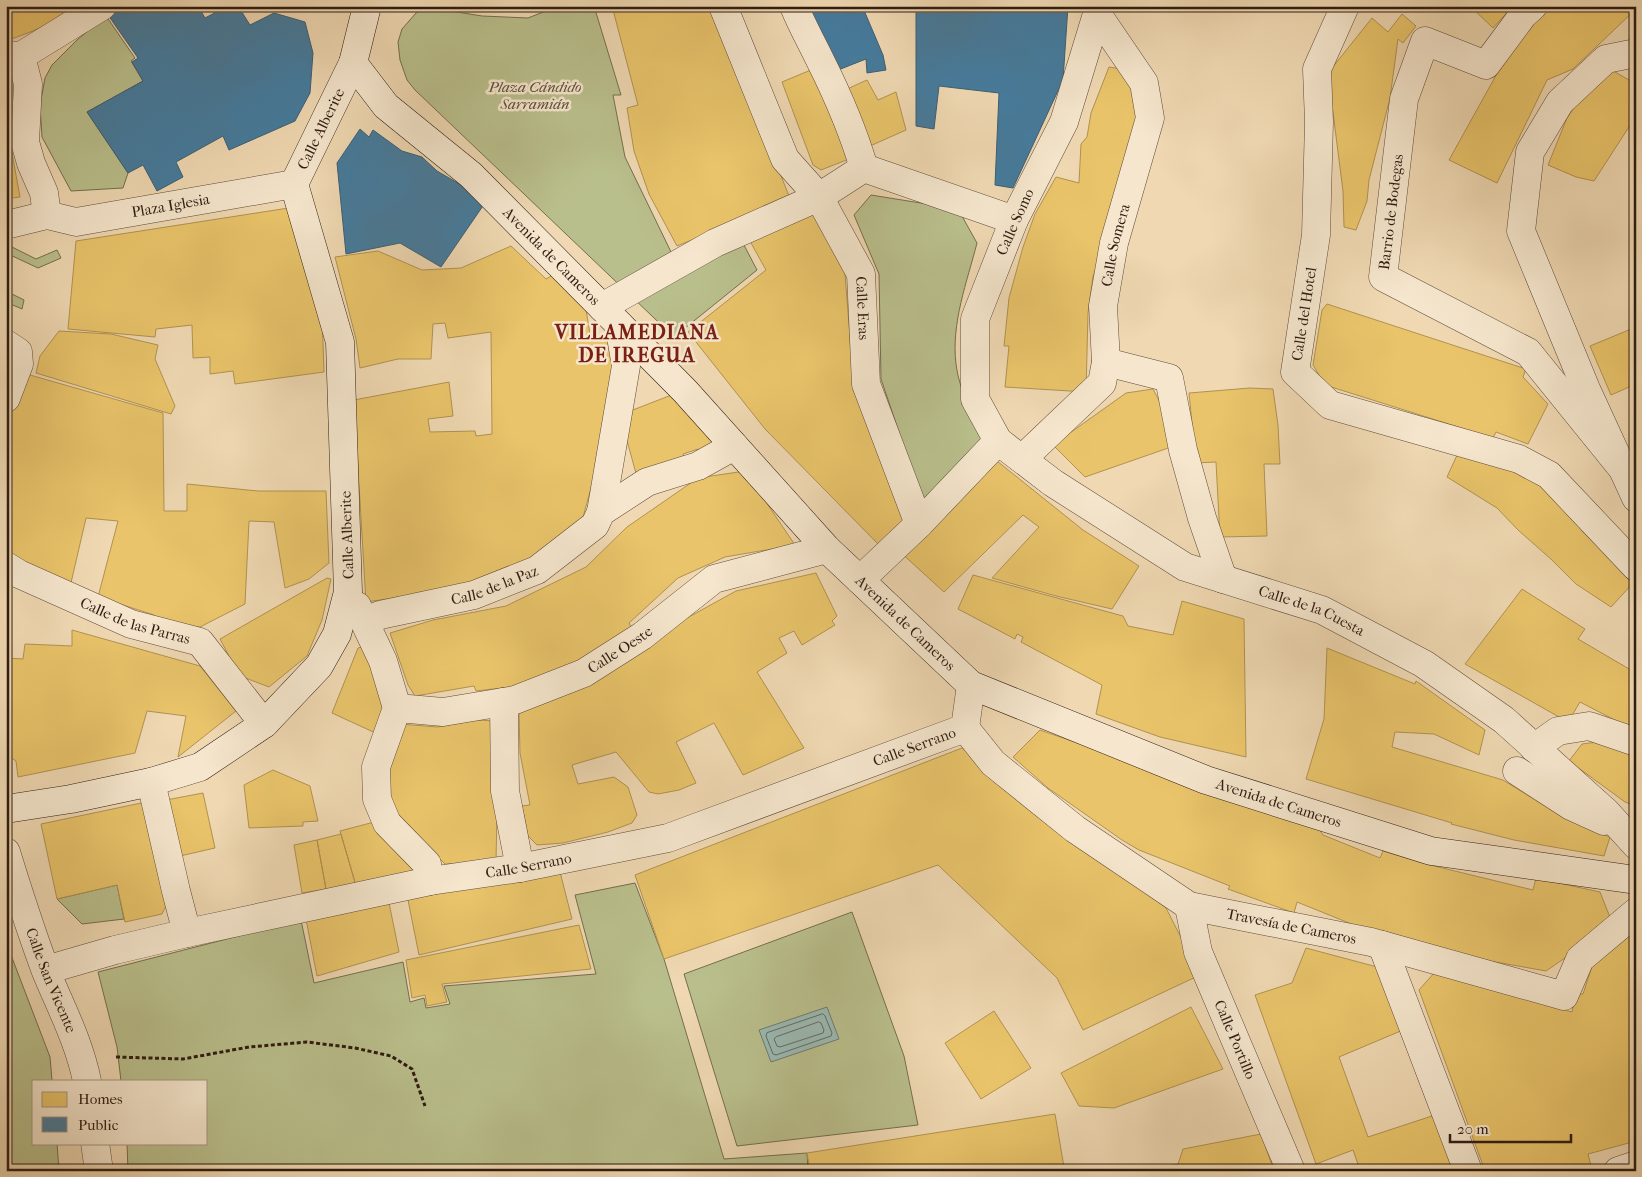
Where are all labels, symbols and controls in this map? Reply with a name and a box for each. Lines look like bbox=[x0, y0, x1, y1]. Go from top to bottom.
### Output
park label: Plaza Cándido Sarramián bbox=[488, 78, 581, 113]
street label: Calle Alberite bbox=[293, 85, 349, 173]
street label: Barrio de Bodegas bbox=[1375, 152, 1407, 271]
street label: Calle Somo bbox=[992, 185, 1038, 258]
street label: Plaza Iglesia bbox=[130, 190, 212, 221]
street label: Calle Somera bbox=[1098, 201, 1134, 288]
street label: Avenida de Cameros bbox=[498, 203, 604, 309]
street label: Calle del Hotel bbox=[1288, 266, 1320, 362]
street label: Calle Eras bbox=[852, 276, 873, 341]
district label: VILLAMEDIANA DE IREGUA bbox=[554, 321, 719, 367]
street label: Calle Alberite bbox=[336, 490, 358, 579]
street label: Calle de la Paz bbox=[449, 561, 541, 609]
street label: Avenida de Cameros bbox=[851, 571, 959, 675]
street label: Calle de la Cuesta bbox=[1256, 582, 1369, 640]
street label: Calle de las Parras bbox=[77, 593, 193, 648]
street label: Calle Oeste bbox=[584, 622, 656, 677]
street label: Calle Serrano bbox=[870, 723, 959, 770]
street label: Avenida de Cameros bbox=[1213, 774, 1344, 831]
street label: Calle Serrano bbox=[484, 849, 573, 882]
street label: Travesía de Cameros bbox=[1225, 905, 1358, 948]
street label: Calle San Vicente bbox=[22, 925, 81, 1036]
street label: Calle Portillo bbox=[1210, 997, 1260, 1082]
legend bbox=[32, 1080, 208, 1144]
text: Homes bbox=[78, 1090, 123, 1108]
scale bar bbox=[1450, 1112, 1571, 1144]
text: Public bbox=[78, 1116, 119, 1134]
text: 20 m bbox=[1457, 1120, 1489, 1138]

